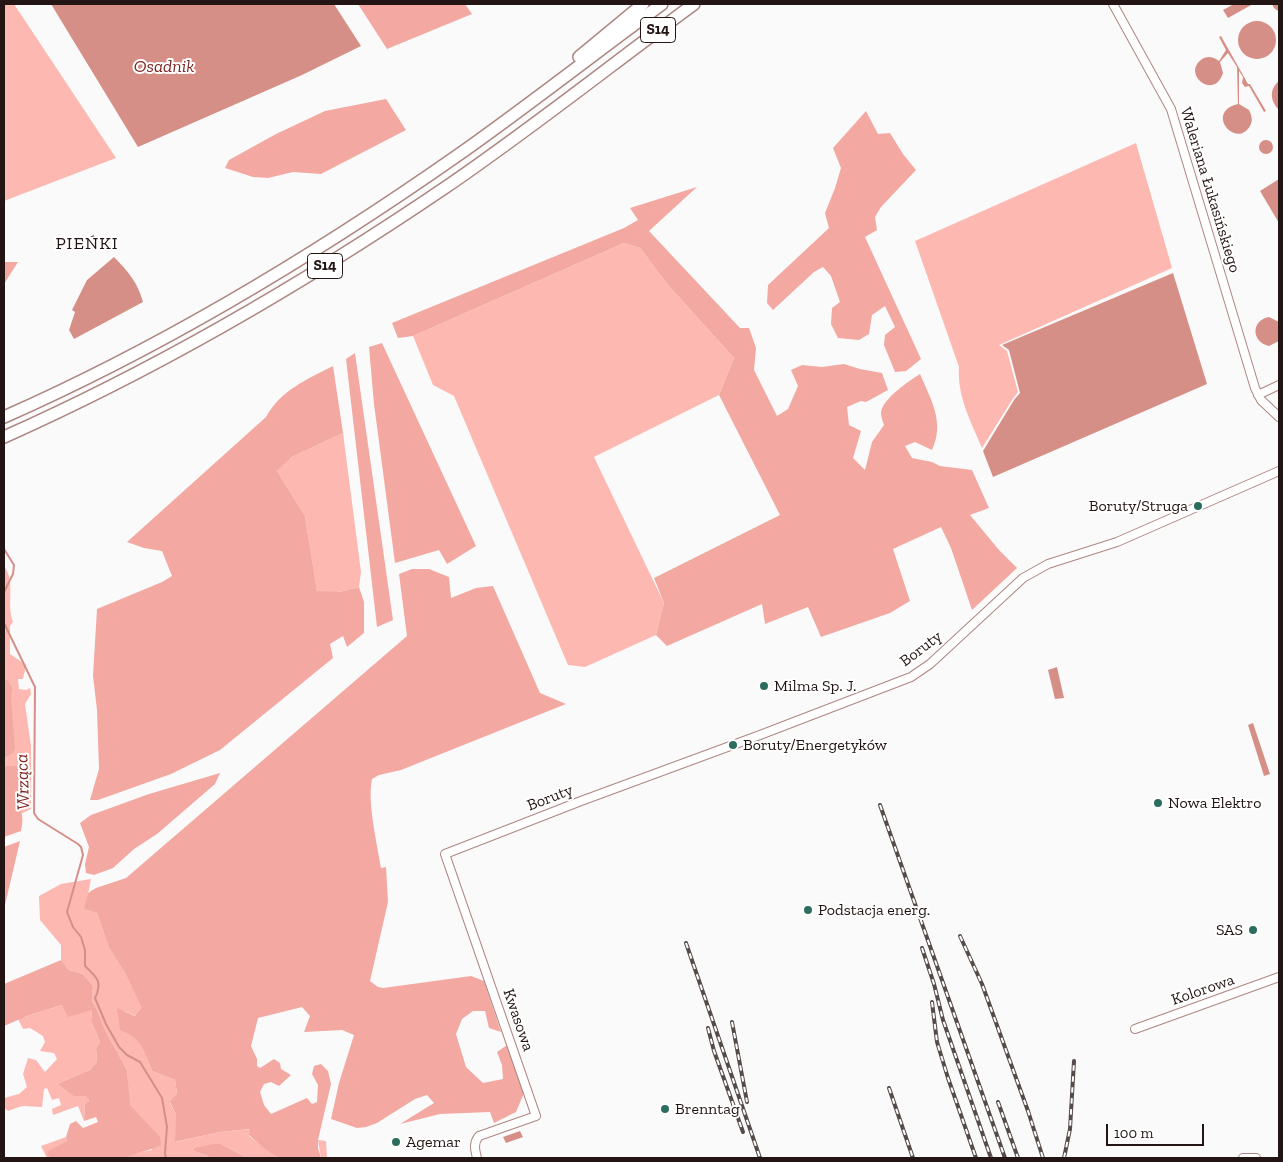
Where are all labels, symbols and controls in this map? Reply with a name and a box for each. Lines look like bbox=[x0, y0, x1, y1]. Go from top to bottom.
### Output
road number: S14 bbox=[640, 18, 676, 42]
water label: Osadnik bbox=[134, 56, 194, 78]
street label: Waleriana Łukasińskiego bbox=[1176, 105, 1244, 275]
district label: PIEŃKI bbox=[55, 233, 119, 255]
road number: S14 bbox=[308, 254, 342, 278]
place label: Boruty/Struga bbox=[1089, 496, 1188, 516]
marker: Boruty/Struga bbox=[1192, 500, 1204, 512]
street label: Boruty bbox=[896, 627, 946, 671]
place label: Milma Sp. J. bbox=[774, 676, 856, 696]
marker: Milma Sp. J. bbox=[758, 680, 770, 692]
place label: Boruty/Energetyków bbox=[743, 735, 887, 755]
marker: Boruty/Energetyków bbox=[727, 739, 739, 751]
water label: Wrząca bbox=[11, 754, 35, 810]
street label: Boruty bbox=[524, 780, 576, 816]
place label: Nowa Elektro bbox=[1168, 793, 1261, 813]
marker: Nowa Elektro bbox=[1152, 797, 1164, 809]
place label: Podstacja energ. bbox=[818, 900, 930, 920]
marker: Podstacja energ. bbox=[802, 904, 814, 916]
place label: SAS bbox=[1216, 920, 1243, 940]
marker: SAS bbox=[1247, 924, 1259, 936]
street label: Kolorowa bbox=[1169, 970, 1237, 1010]
street label: Kwasowa bbox=[498, 986, 538, 1054]
place label: Brenntag bbox=[675, 1099, 740, 1119]
marker: Brenntag bbox=[659, 1103, 671, 1115]
scale bar bbox=[1108, 1114, 1206, 1146]
text: 100 m bbox=[1114, 1124, 1153, 1142]
place label: Agemar bbox=[406, 1132, 461, 1152]
marker: Agemar bbox=[390, 1136, 402, 1148]

